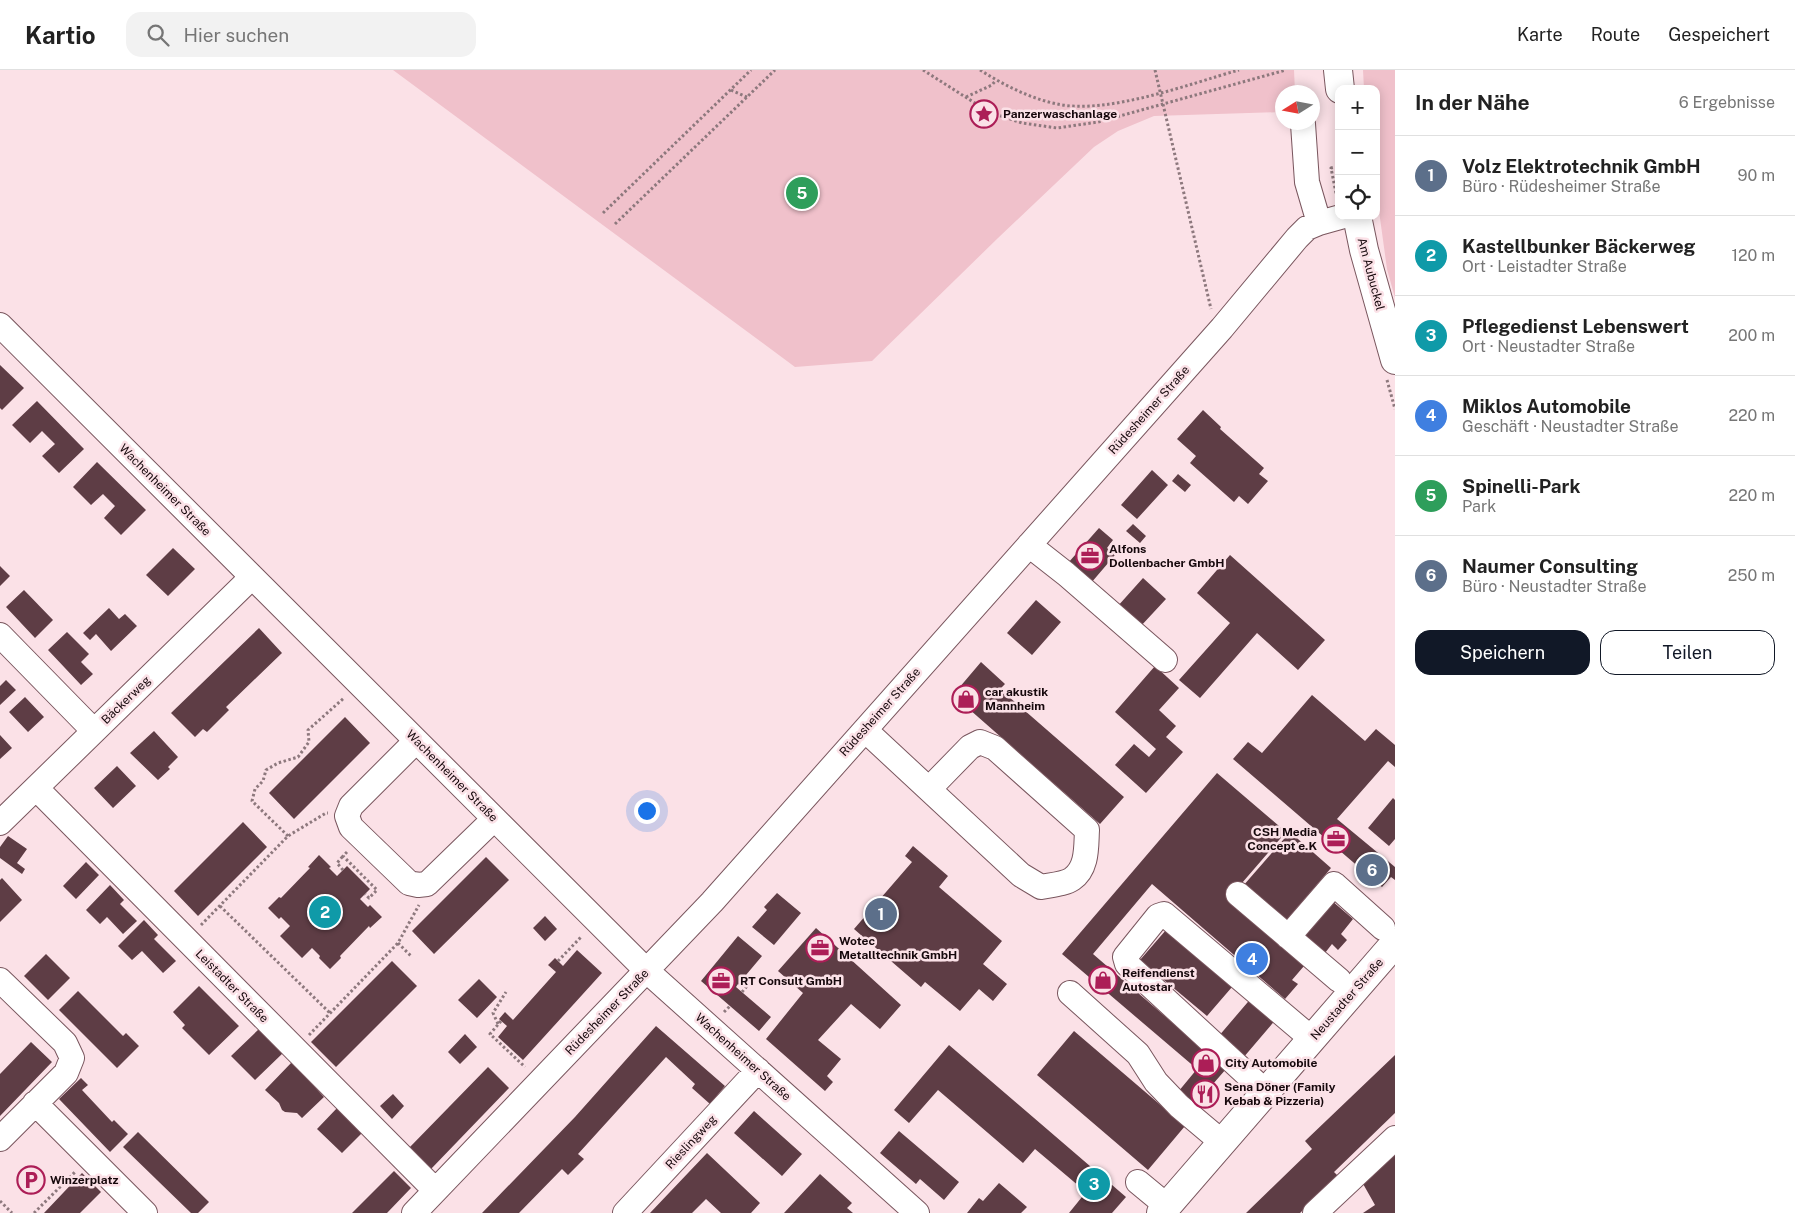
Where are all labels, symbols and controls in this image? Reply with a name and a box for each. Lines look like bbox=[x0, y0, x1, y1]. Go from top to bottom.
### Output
search box bbox=[126, 12, 476, 57]
text: Kartio bbox=[25, 21, 96, 49]
icon: search bbox=[144, 21, 172, 49]
text: Hier suchen bbox=[184, 24, 289, 46]
text: Karte bbox=[1517, 24, 1563, 45]
text: Route bbox=[1591, 24, 1640, 45]
text: Gespeichert bbox=[1668, 24, 1770, 45]
north arrow bbox=[1275, 85, 1320, 130]
map controls bbox=[1335, 85, 1380, 220]
button: + bbox=[1335, 85, 1380, 130]
text: In der Nähe bbox=[1415, 90, 1530, 115]
text: 6 Ergebnisse bbox=[1679, 93, 1775, 112]
place icon: Panzerwaschanlage bbox=[969, 99, 999, 129]
place label: Panzerwaschanlage bbox=[1003, 107, 1117, 121]
button: − bbox=[1335, 130, 1380, 175]
text: Volz Elektrotechnik GmbH bbox=[1462, 155, 1701, 177]
text: 1 bbox=[1428, 166, 1434, 185]
text: 90 m bbox=[1738, 166, 1775, 185]
pin: 5 bbox=[786, 174, 818, 212]
button: locate bbox=[1335, 175, 1380, 220]
text: Büro · Rüdesheimer Straße bbox=[1462, 177, 1661, 196]
text: Kastellbunker Bäckerweg bbox=[1462, 235, 1695, 257]
street label: Am Aubuckel bbox=[1355, 236, 1388, 312]
text: 2 bbox=[1426, 246, 1436, 265]
text: 120 m bbox=[1731, 246, 1775, 265]
text: Ort · Leistadter Straße bbox=[1462, 257, 1627, 276]
text: Pflegedienst Lebenswert bbox=[1462, 315, 1689, 337]
text: 3 bbox=[1426, 326, 1436, 345]
text: 200 m bbox=[1728, 326, 1775, 345]
text: Ort · Neustadter Straße bbox=[1462, 337, 1635, 356]
street label: Rüdesheimer Straße bbox=[1106, 363, 1192, 457]
text: Miklos Automobile bbox=[1462, 395, 1631, 417]
text: 4 bbox=[1426, 406, 1436, 425]
text: 220 m bbox=[1728, 406, 1775, 425]
text: Geschäft · Neustadter Straße bbox=[1462, 417, 1679, 436]
street label: Wachenheimer Straße bbox=[116, 441, 214, 539]
text: Spinelli-Park bbox=[1462, 475, 1580, 497]
text: 5 bbox=[1426, 486, 1436, 505]
text: 220 m bbox=[1728, 486, 1775, 505]
text: Park bbox=[1462, 497, 1496, 516]
office icon: Alfons Dollenbacher GmbH bbox=[1075, 541, 1105, 571]
place label: Alfons Dollenbacher GmbH bbox=[1109, 542, 1224, 570]
text: Naumer Consulting bbox=[1462, 555, 1638, 577]
text: 6 bbox=[1426, 566, 1436, 585]
text: 250 m bbox=[1728, 566, 1775, 585]
text: Büro · Neustadter Straße bbox=[1462, 577, 1646, 596]
button: Speichern bbox=[1415, 630, 1590, 675]
button: Teilen bbox=[1600, 630, 1775, 675]
street label: Rüdesheimer Straße bbox=[837, 665, 923, 759]
street label: Bäckerweg bbox=[99, 673, 153, 727]
shop icon: car akustik Mannheim bbox=[951, 684, 981, 714]
place label: car akustik Mannheim bbox=[985, 685, 1048, 713]
street label: Wachenheimer Straße bbox=[403, 727, 501, 825]
your location bbox=[634, 798, 660, 824]
office icon: CSH Media Concept e.K bbox=[1321, 824, 1351, 854]
place label: CSH Media Concept e.K bbox=[1247, 825, 1317, 853]
pin: 6 bbox=[1356, 851, 1388, 889]
pin: 2 bbox=[309, 893, 341, 931]
pin: 1 bbox=[865, 895, 897, 933]
office icon: Wotec Metalltechnik GmbH bbox=[805, 933, 835, 963]
place label: Wotec Metalltechnik GmbH bbox=[839, 934, 957, 962]
pin: 4 bbox=[1236, 940, 1268, 978]
street label: Leistadter Straße bbox=[193, 947, 271, 1025]
street label: Neustadter Straße bbox=[1308, 955, 1386, 1043]
shop icon: Reifendienst Autostar bbox=[1088, 965, 1118, 995]
street label: Rüdesheimer Straße bbox=[562, 966, 652, 1058]
office icon: RT Consult GmbH bbox=[706, 966, 736, 996]
place label: Reifendienst Autostar bbox=[1122, 966, 1195, 994]
place label: RT Consult GmbH bbox=[740, 974, 842, 988]
street label: Wachenheimer Straße bbox=[692, 1010, 794, 1104]
shop icon: City Automobile bbox=[1191, 1048, 1221, 1078]
place label: City Automobile bbox=[1225, 1056, 1317, 1070]
restaurant icon: Sena Döner (Family Kebab & Pizzeria) bbox=[1190, 1079, 1220, 1109]
place label: Sena Döner (Family Kebab & Pizzeria) bbox=[1224, 1080, 1336, 1108]
street label: Rieslingweg bbox=[663, 1112, 719, 1172]
parking icon: Winzerplatz bbox=[16, 1165, 46, 1195]
pin: 3 bbox=[1078, 1165, 1110, 1203]
place label: Winzerplatz bbox=[50, 1173, 118, 1187]

